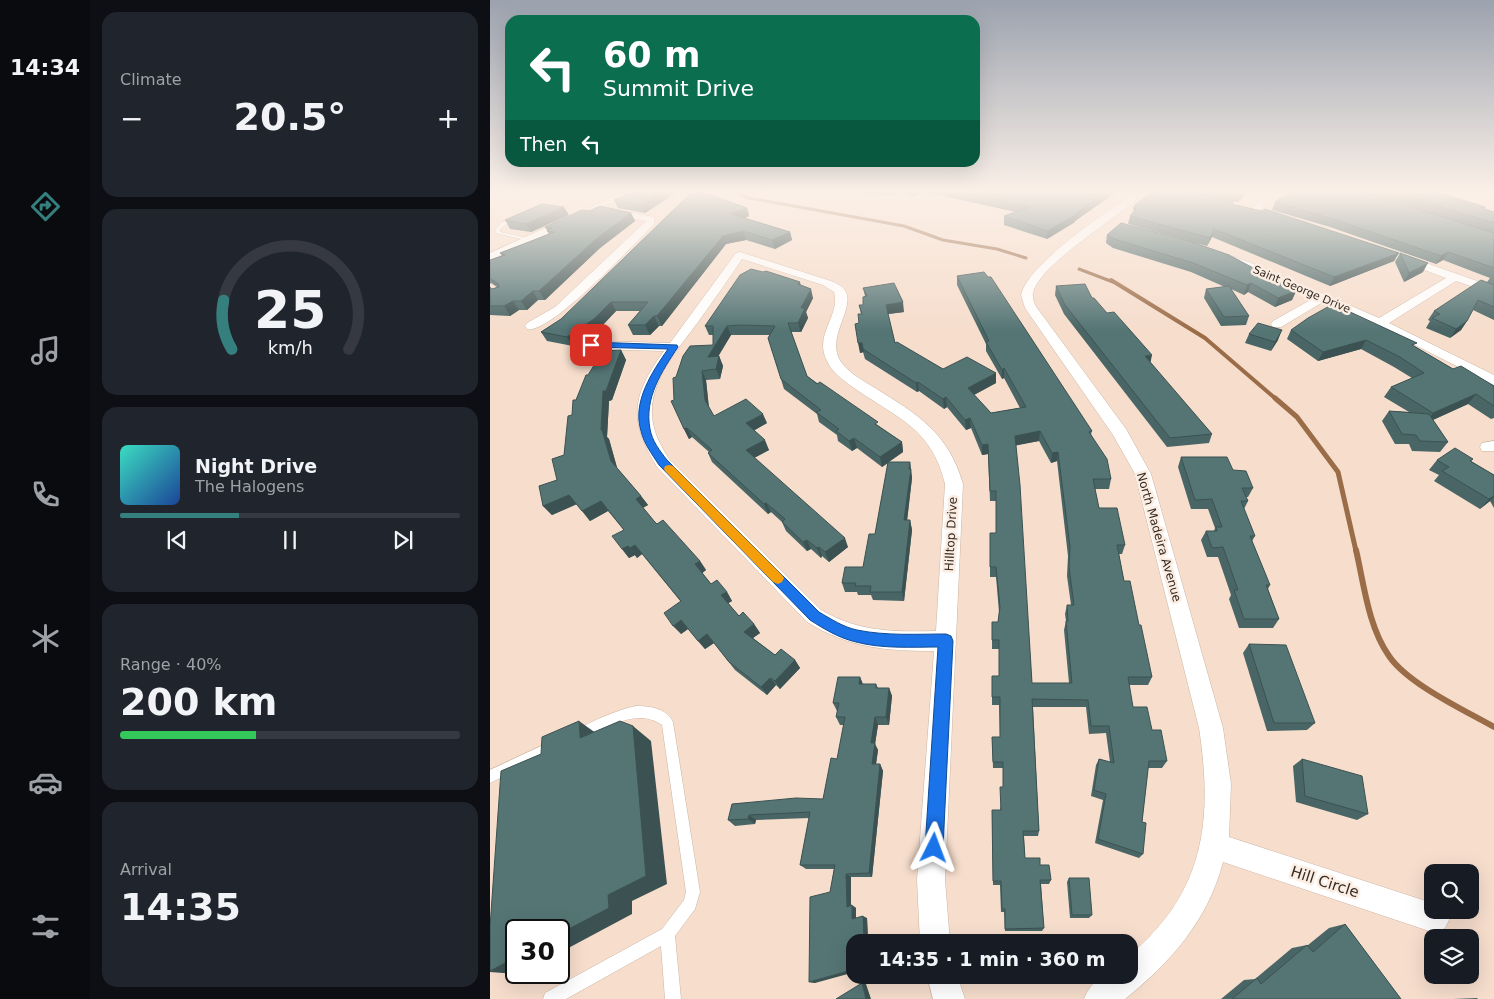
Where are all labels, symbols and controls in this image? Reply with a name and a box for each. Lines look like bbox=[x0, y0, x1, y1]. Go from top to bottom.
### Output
icon: left bbox=[520, 35, 585, 100]
text: 60 m bbox=[603, 35, 700, 75]
text: 14:34 bbox=[10, 55, 80, 80]
text: Climate bbox=[120, 70, 182, 89]
text: Summit Drive bbox=[603, 76, 754, 101]
text: 20.5° bbox=[234, 95, 346, 139]
text: − bbox=[120, 102, 143, 135]
text: + bbox=[437, 102, 460, 135]
icon: left bbox=[577, 130, 605, 158]
text: Then bbox=[520, 133, 567, 155]
icon: directions bbox=[28, 189, 63, 224]
street label: Saint George Drive bbox=[1251, 263, 1353, 316]
text: 25 bbox=[254, 280, 326, 340]
pin bbox=[570, 324, 612, 366]
icon: arrive bbox=[577, 331, 605, 359]
icon: music bbox=[28, 333, 63, 368]
text: km/h bbox=[267, 337, 313, 358]
text: Night Drive bbox=[195, 455, 317, 477]
street label: North Madeira Avenue bbox=[1134, 471, 1184, 603]
icon: phone bbox=[28, 477, 63, 512]
text: The Halogens bbox=[195, 477, 304, 496]
street label: Hilltop Drive bbox=[942, 496, 960, 572]
icon: previous bbox=[163, 526, 191, 554]
icon: pause bbox=[276, 526, 304, 554]
icon: next bbox=[389, 526, 417, 554]
icon: climate bbox=[28, 621, 63, 656]
text: Range · 40% bbox=[120, 655, 222, 674]
text: 200 km bbox=[120, 680, 277, 724]
icon: car bbox=[28, 765, 63, 800]
position arrow bbox=[907, 821, 959, 873]
text: Arrival bbox=[120, 860, 172, 879]
street label: Hill Circle bbox=[1289, 863, 1361, 901]
map controls bbox=[1424, 864, 1479, 984]
button: search bbox=[1424, 864, 1479, 919]
text: 14:35 bbox=[120, 885, 241, 929]
icon: filters bbox=[28, 909, 63, 944]
speed limit sign: 30 bbox=[505, 919, 570, 984]
button: layers bbox=[1424, 929, 1479, 984]
text: 14:35 · 1 min · 360 m bbox=[878, 948, 1106, 970]

